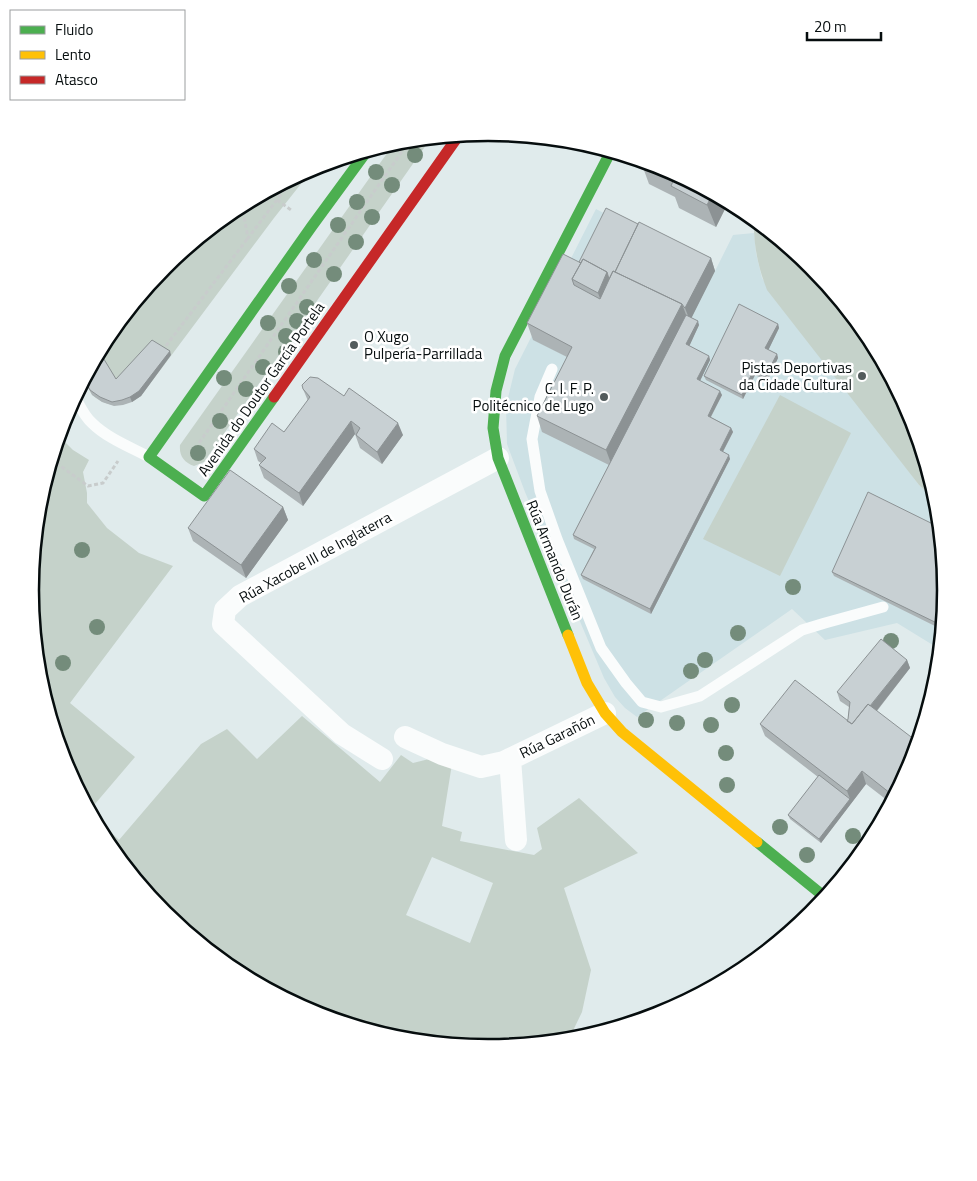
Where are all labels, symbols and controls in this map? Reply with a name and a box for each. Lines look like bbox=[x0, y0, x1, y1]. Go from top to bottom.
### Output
legend bbox=[10, 10, 185, 100]
scale bar bbox=[807, 10, 881, 42]
text: 20 m bbox=[814, 15, 847, 38]
text: Fluido bbox=[55, 18, 94, 41]
text: Lento bbox=[55, 43, 91, 66]
text: Atasco bbox=[55, 68, 98, 91]
street label: Avenida do Doutor García Portela bbox=[192, 297, 330, 481]
place label: O Xugo Pulpería-Parrillada bbox=[364, 325, 483, 365]
marker: O Xugo Pulpería-Parrillada bbox=[348, 339, 360, 351]
place label: Pistas Deportivas da Cidade Cultural bbox=[739, 356, 852, 396]
marker: Pistas Deportivas da Cidade Cultural bbox=[856, 370, 868, 382]
place label: C. I. F. P. Politécnico de Lugo bbox=[473, 377, 594, 417]
marker: C. I. F. P. Politécnico de Lugo bbox=[598, 391, 610, 403]
street label: Rúa Armando Durán bbox=[520, 496, 590, 624]
street label: Rúa Xacobe III de Inglaterra bbox=[234, 505, 396, 609]
street label: Rúa Garañón bbox=[515, 708, 599, 764]

